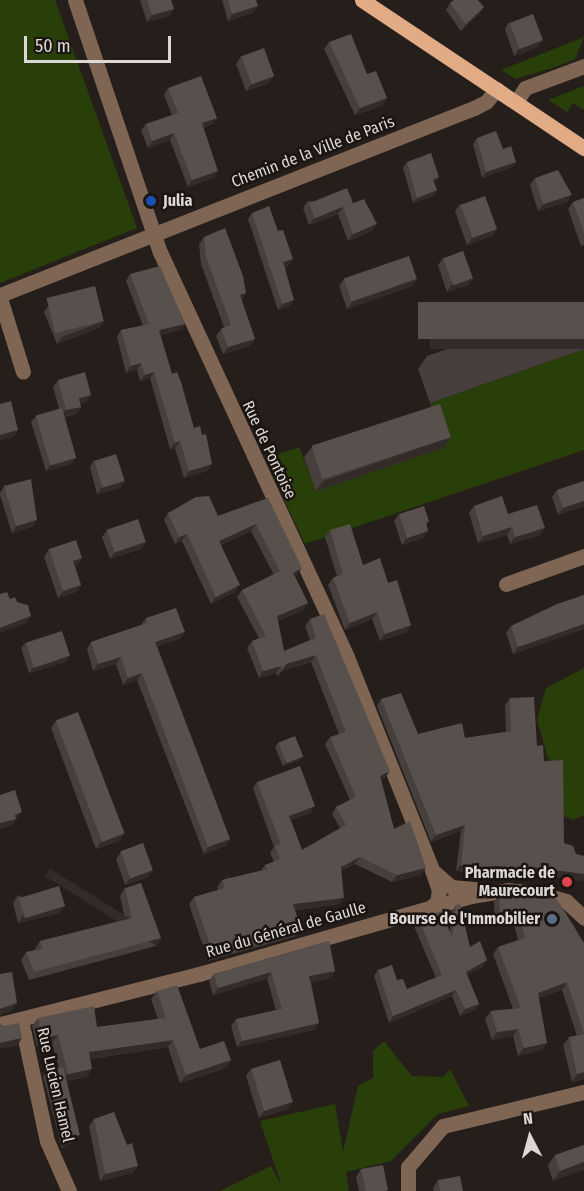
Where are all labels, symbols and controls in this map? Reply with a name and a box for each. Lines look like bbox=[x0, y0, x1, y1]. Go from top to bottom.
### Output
scale bar bbox=[27, 24, 174, 62]
text: 50 m bbox=[35, 35, 71, 57]
street label: Chemin de la Ville de Paris bbox=[229, 112, 397, 192]
place label: Julia bbox=[163, 191, 192, 211]
marker: Julia bbox=[144, 194, 158, 208]
street label: Rue de Pontoise bbox=[238, 398, 300, 502]
place label: Pharmacie de Maurecourt bbox=[465, 863, 555, 901]
marker: Pharmacie de Maurecourt bbox=[560, 875, 574, 889]
street label: Rue du Général de Gaulle bbox=[204, 898, 368, 962]
place label: Bourse de l'Immobilier bbox=[390, 909, 540, 929]
marker: Bourse de l'Immobilier bbox=[545, 912, 559, 926]
street label: Rue Lucien Hamel bbox=[32, 1026, 78, 1144]
north arrow bbox=[500, 1107, 560, 1167]
text: N bbox=[522, 1109, 534, 1129]

